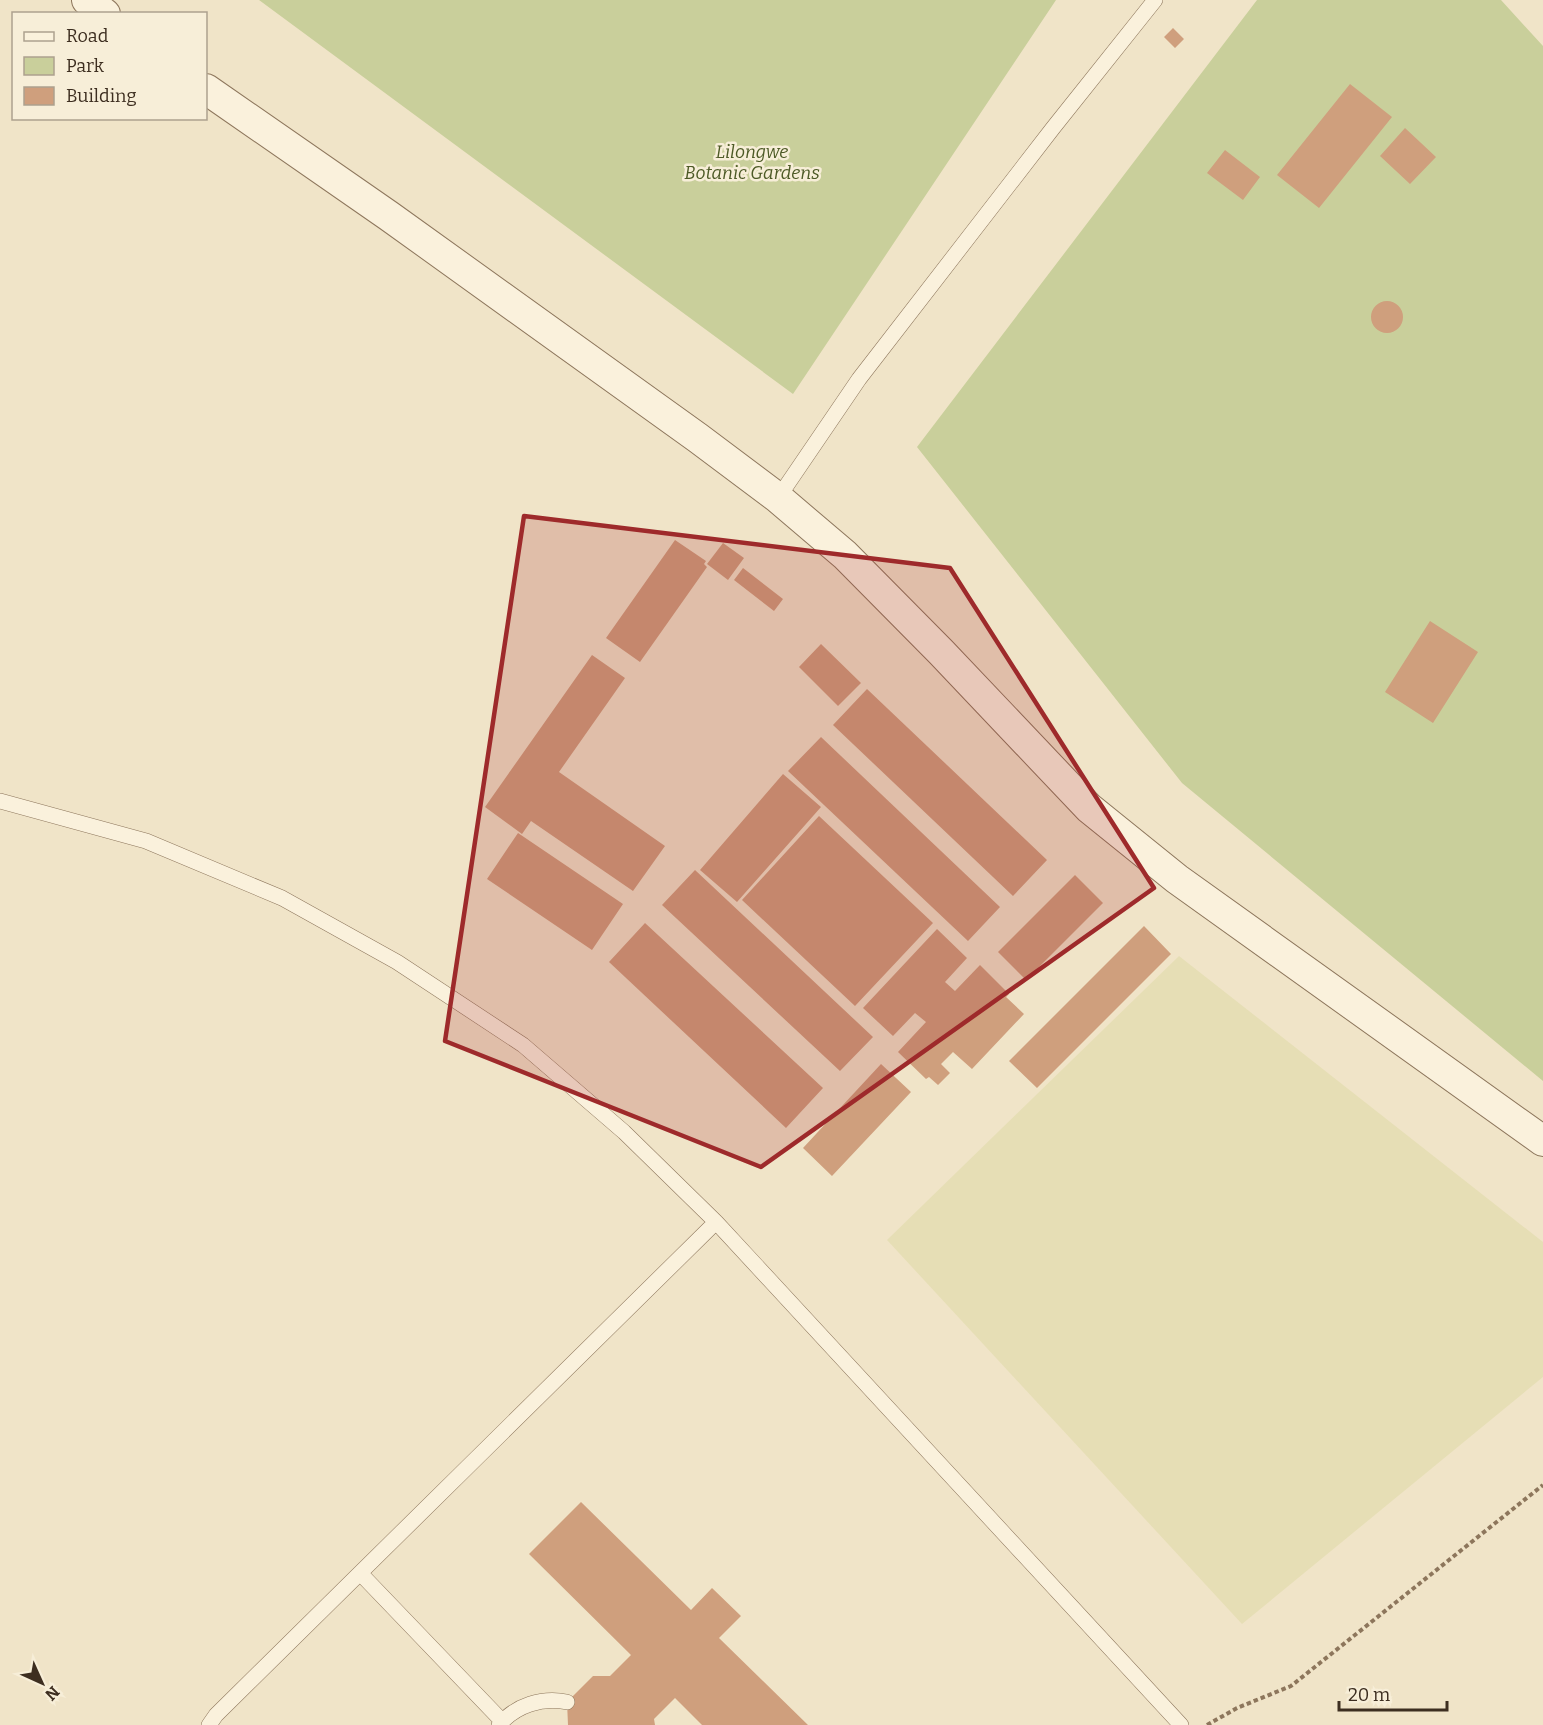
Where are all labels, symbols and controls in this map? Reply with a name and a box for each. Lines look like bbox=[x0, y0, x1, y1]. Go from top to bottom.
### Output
legend bbox=[12, 12, 207, 120]
text: Road bbox=[66, 25, 109, 47]
text: Park bbox=[66, 55, 105, 77]
text: Building bbox=[66, 85, 137, 107]
park label: Lilongwe Botanic Gardens bbox=[684, 141, 820, 184]
north arrow bbox=[12, 1653, 72, 1713]
scale bar bbox=[1339, 1674, 1447, 1712]
text: N bbox=[41, 1682, 63, 1704]
text: 20 m bbox=[1348, 1684, 1390, 1706]

